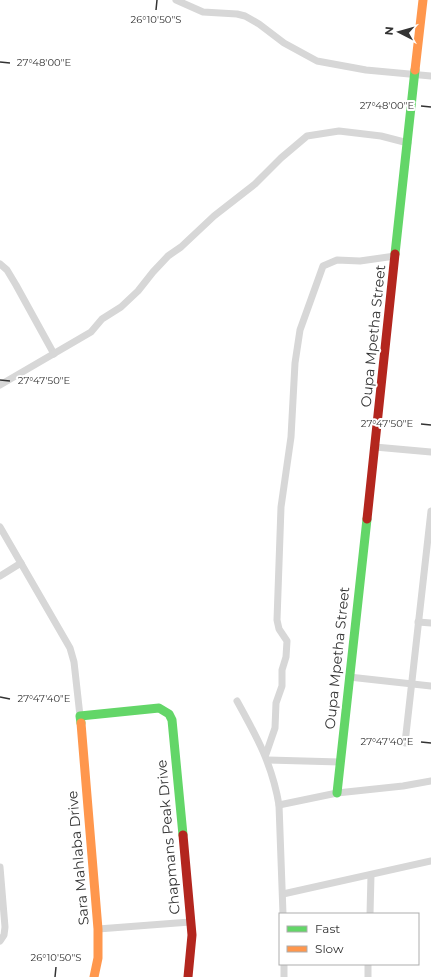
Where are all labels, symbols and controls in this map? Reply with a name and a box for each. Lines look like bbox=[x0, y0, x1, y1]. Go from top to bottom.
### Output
north arrow bbox=[379, 12, 419, 52]
text: 26°10'50"S bbox=[131, 13, 181, 26]
text: N bbox=[382, 26, 396, 36]
text: 27°48'00"E bbox=[17, 56, 71, 69]
text: 27°48'00"E bbox=[360, 99, 414, 112]
street label: Oupa Mpetha Street bbox=[357, 264, 389, 408]
text: 27°47'50"E bbox=[18, 374, 71, 387]
text: 27°47'50"E bbox=[361, 417, 414, 430]
street label: Oupa Mpetha Street bbox=[321, 586, 353, 730]
text: 27°47'40"E bbox=[17, 692, 71, 705]
text: 27°47'40"E bbox=[360, 735, 414, 748]
street label: Chapmans Peak Drive bbox=[152, 759, 184, 915]
street label: Sara Mahlaba Drive bbox=[63, 790, 93, 926]
legend bbox=[279, 913, 419, 965]
text: Fast bbox=[315, 921, 340, 936]
text: Slow bbox=[315, 941, 344, 956]
text: 26°10'50"S bbox=[31, 951, 81, 964]

